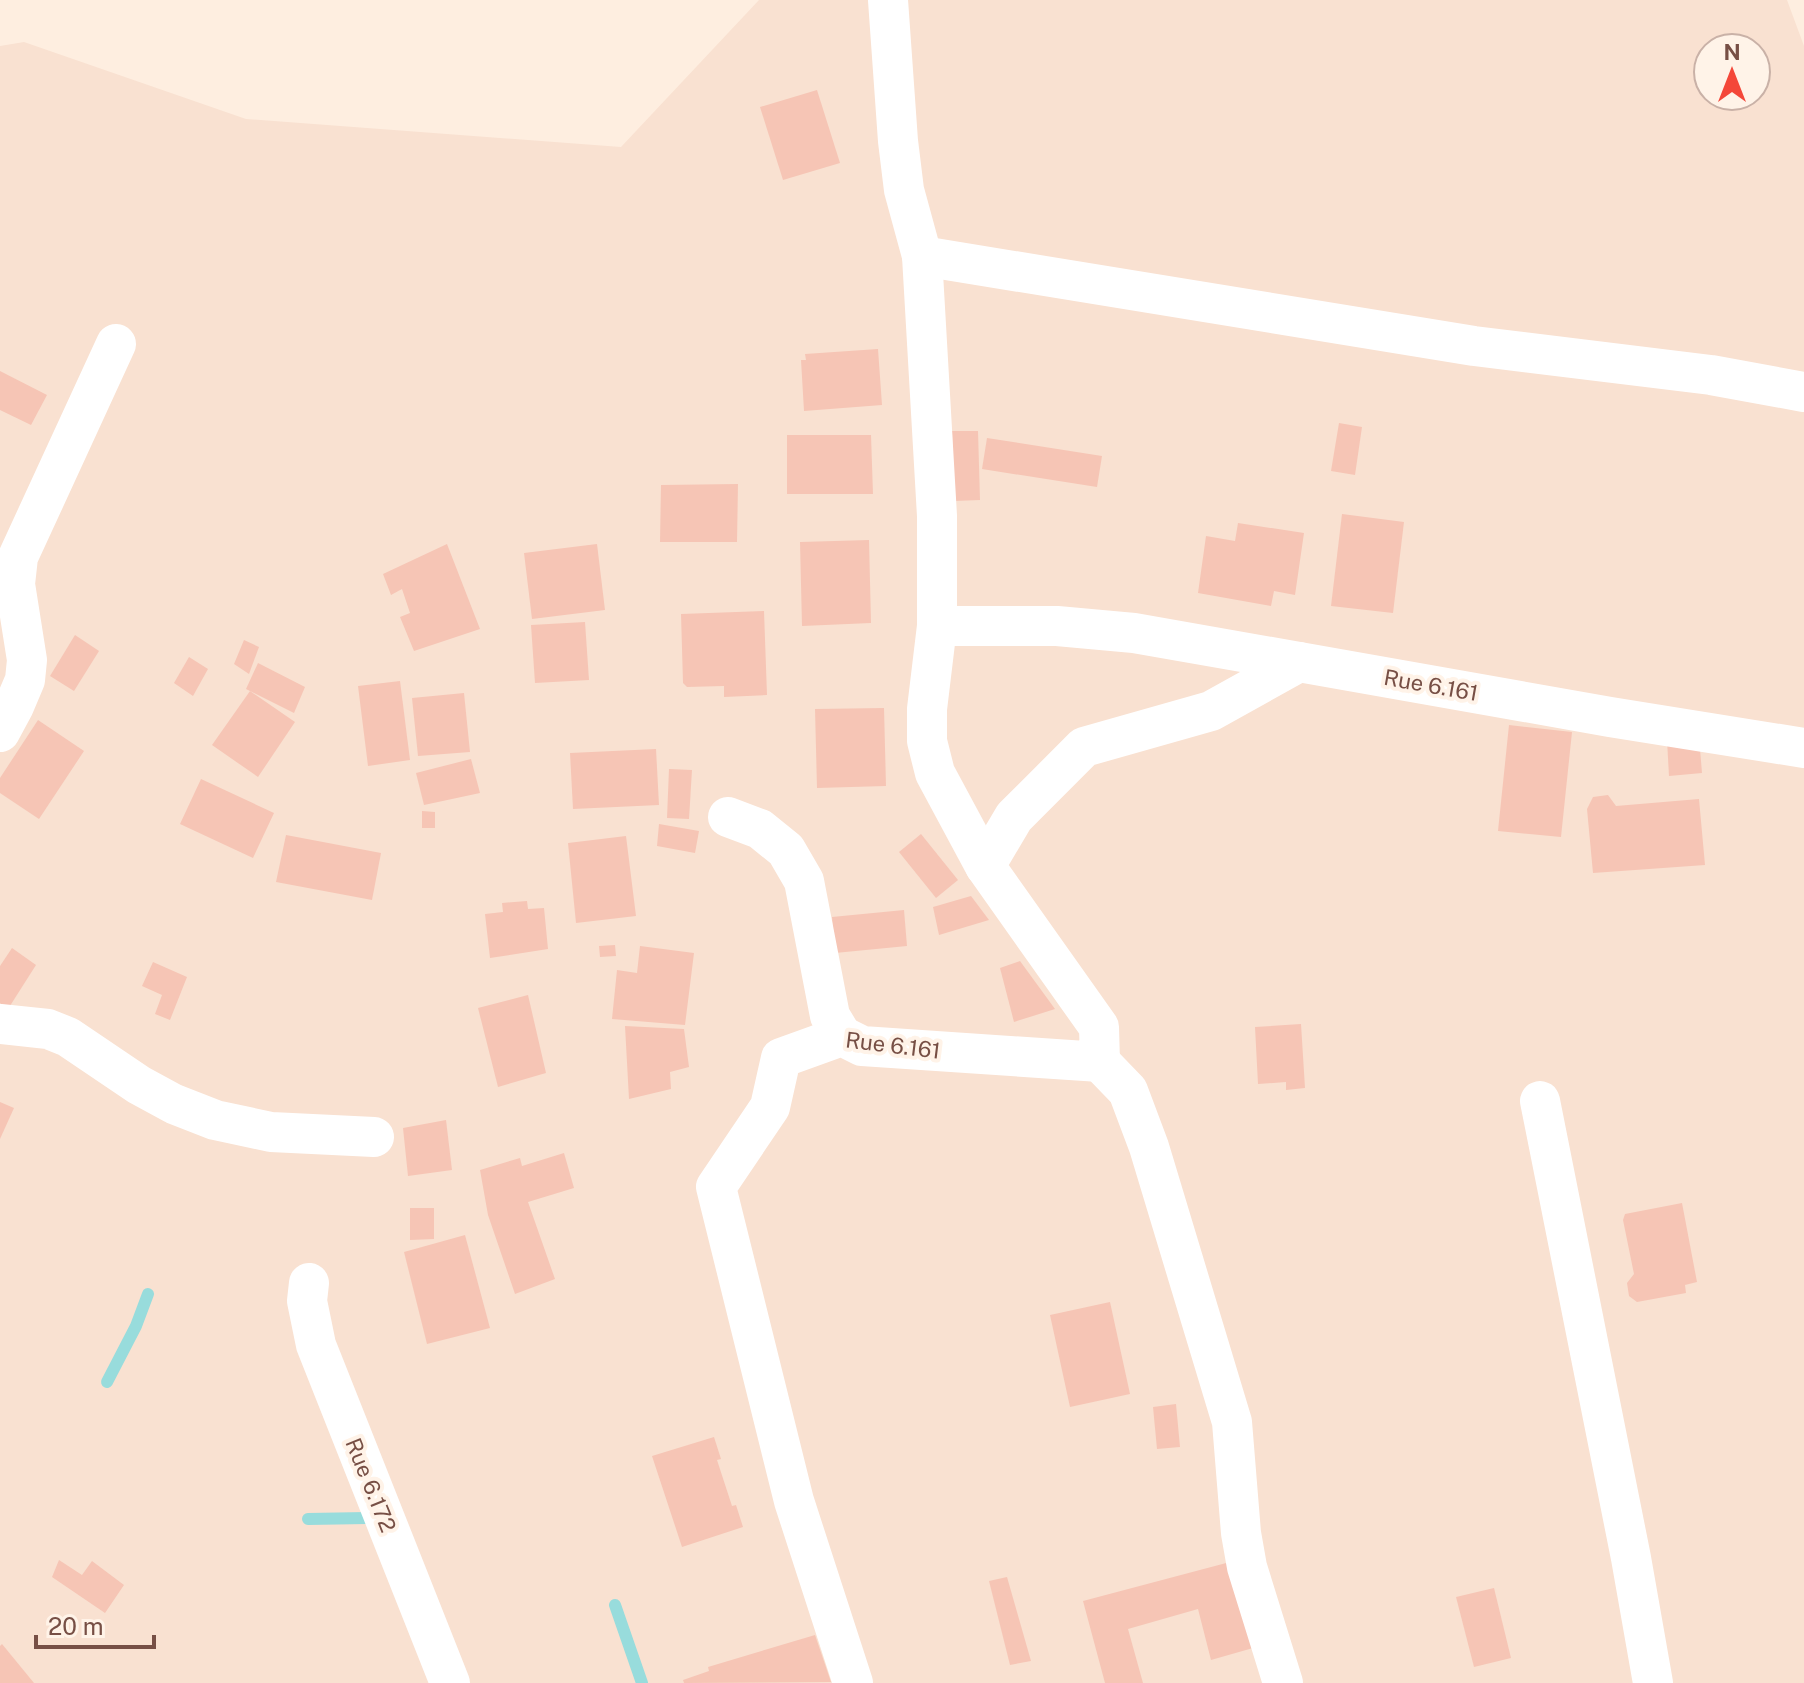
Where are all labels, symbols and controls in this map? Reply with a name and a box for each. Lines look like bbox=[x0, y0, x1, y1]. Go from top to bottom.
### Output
north arrow bbox=[1692, 32, 1772, 112]
text: N bbox=[1723, 39, 1741, 65]
street label: Rue 6.161 bbox=[1382, 664, 1480, 706]
street label: Rue 6.161 bbox=[844, 1026, 942, 1064]
street label: Rue 6.172 bbox=[340, 1434, 402, 1536]
scale bar bbox=[36, 1599, 154, 1649]
text: 20 m bbox=[48, 1612, 104, 1640]

